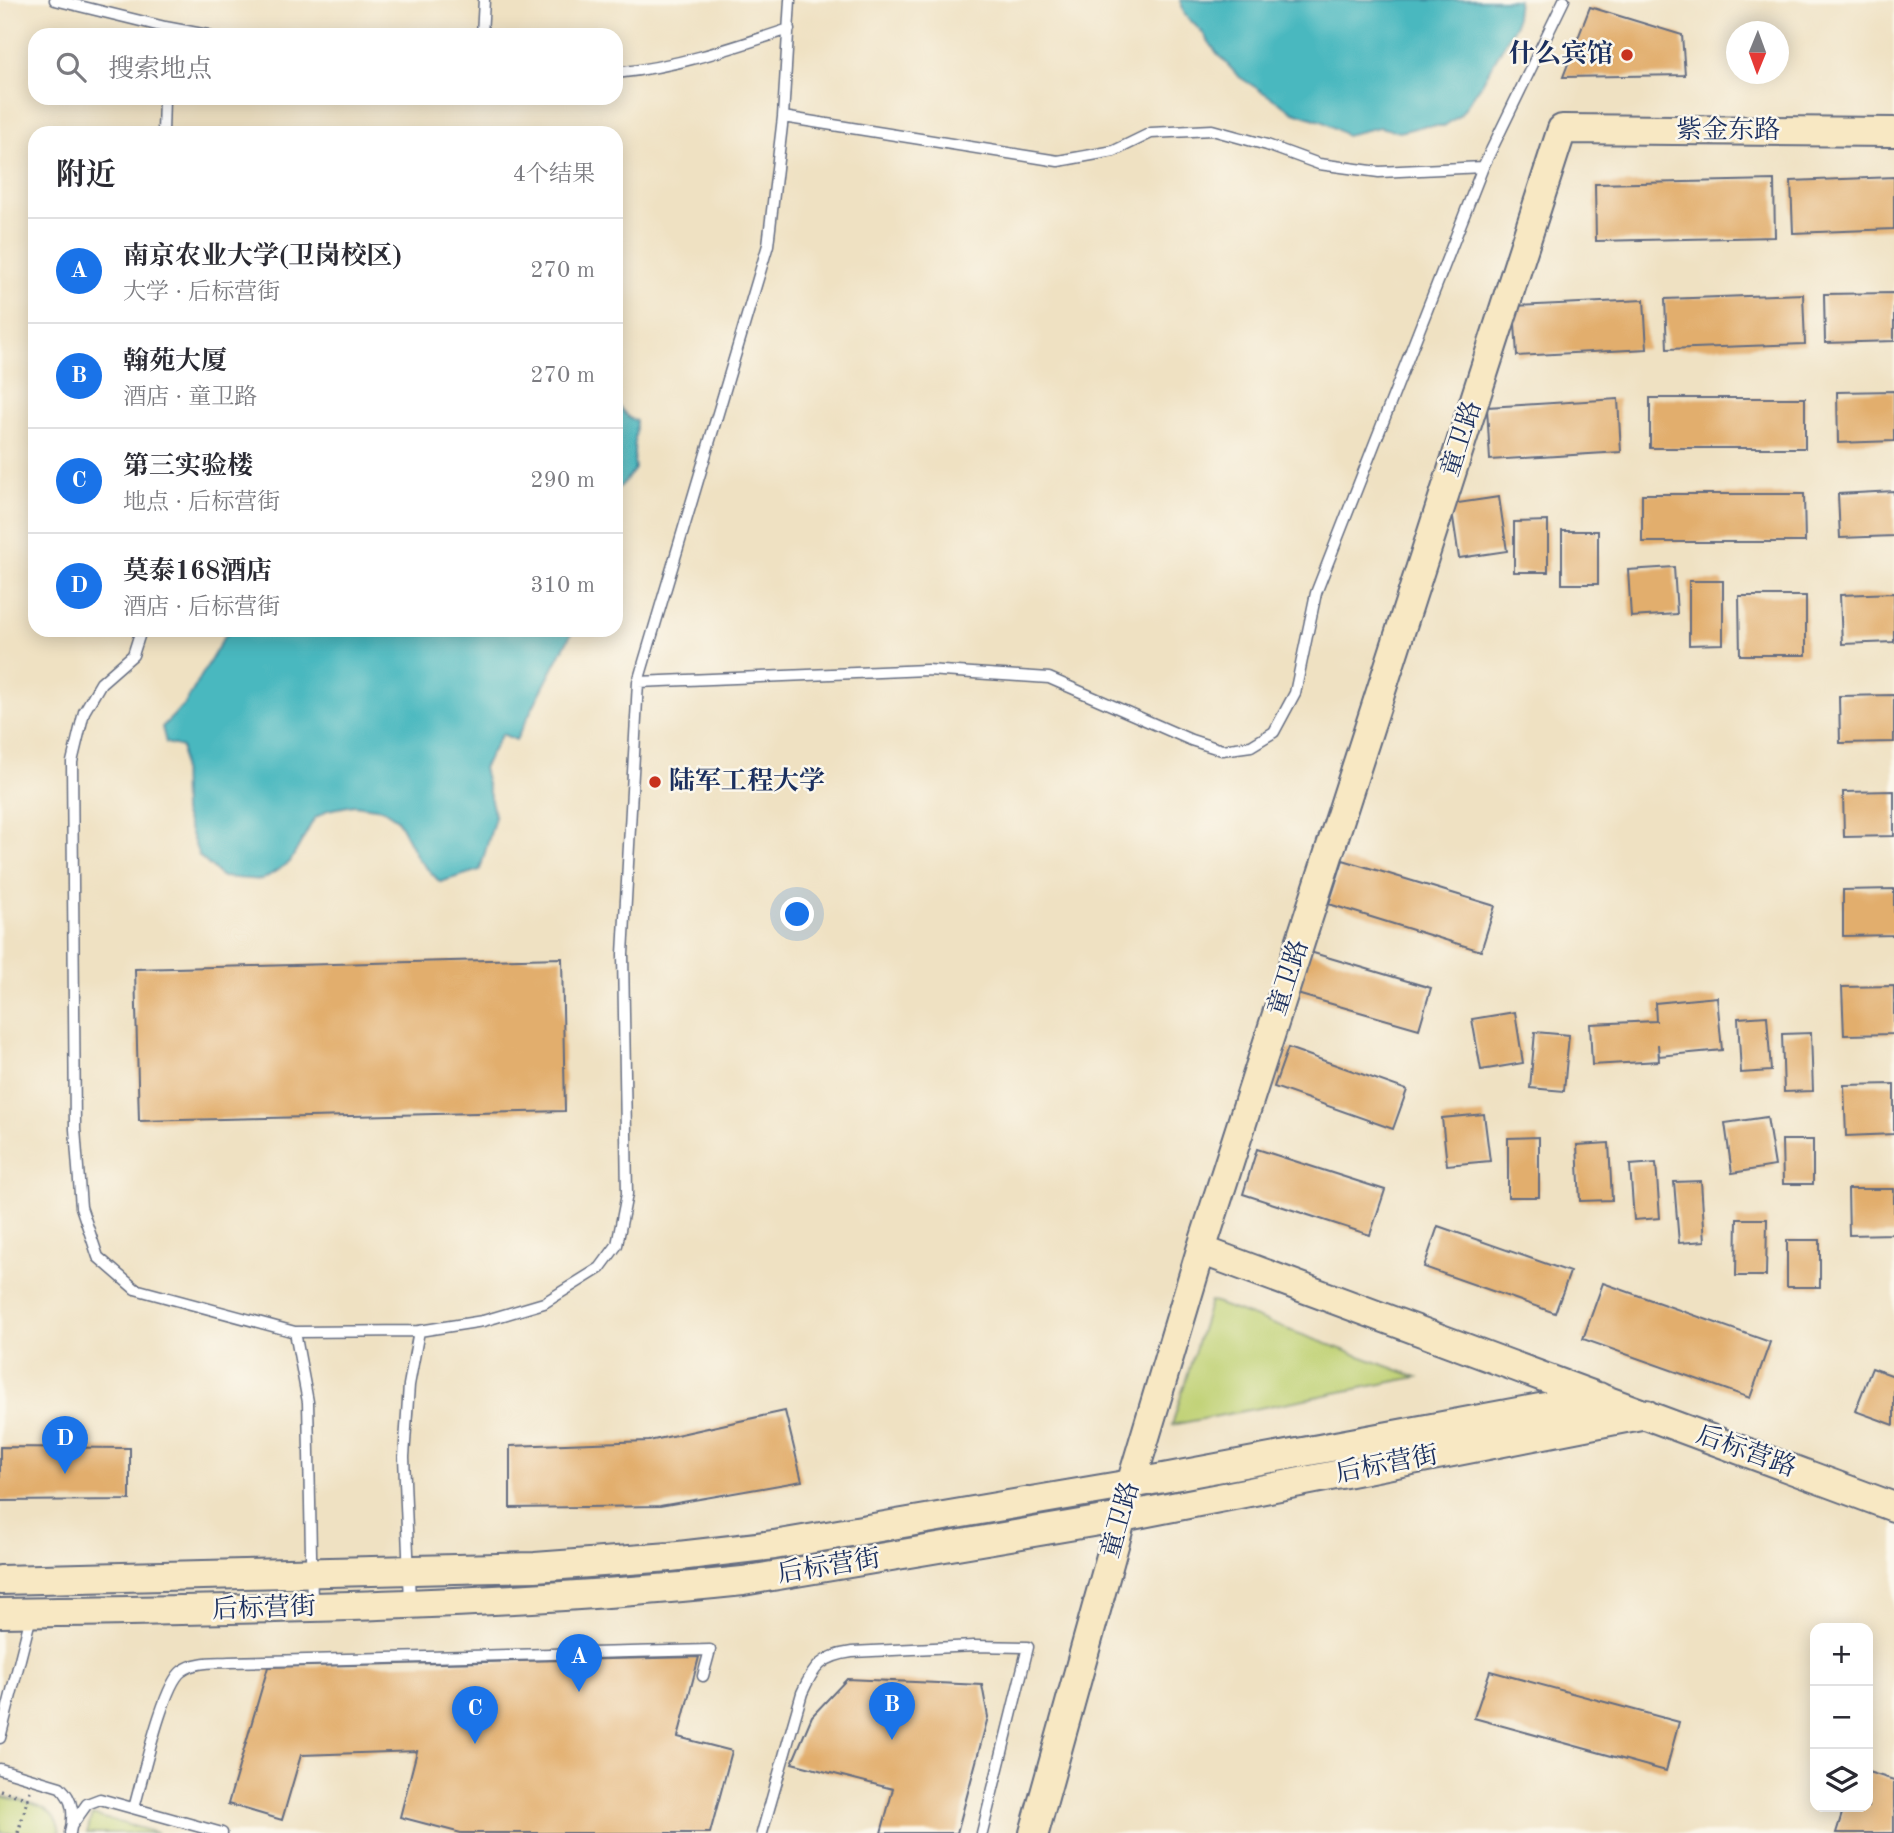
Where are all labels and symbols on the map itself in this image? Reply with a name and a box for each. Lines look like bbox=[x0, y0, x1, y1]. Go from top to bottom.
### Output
north arrow bbox=[1726, 21, 1789, 84]
place label: 什么宾馆 bbox=[1509, 39, 1613, 68]
marker: 什么宾馆 bbox=[1619, 47, 1635, 63]
street label: 紫金东路 bbox=[1676, 116, 1780, 144]
street label: 童卫路 bbox=[1435, 397, 1486, 480]
place label: 陆军工程大学 bbox=[669, 766, 825, 795]
marker: 陆军工程大学 bbox=[647, 774, 663, 790]
your location bbox=[780, 897, 814, 931]
street label: 童卫路 bbox=[1262, 936, 1313, 1019]
pin: D bbox=[42, 1416, 88, 1474]
street label: 后标营路 bbox=[1693, 1420, 1800, 1482]
street label: 后标营街 bbox=[1333, 1440, 1441, 1488]
street label: 童卫路 bbox=[1095, 1478, 1144, 1561]
street label: 后标营街 bbox=[775, 1544, 882, 1588]
street label: 后标营街 bbox=[212, 1592, 316, 1624]
pin: A bbox=[556, 1634, 602, 1692]
pin: B bbox=[869, 1682, 915, 1740]
pin: C bbox=[452, 1686, 498, 1744]

